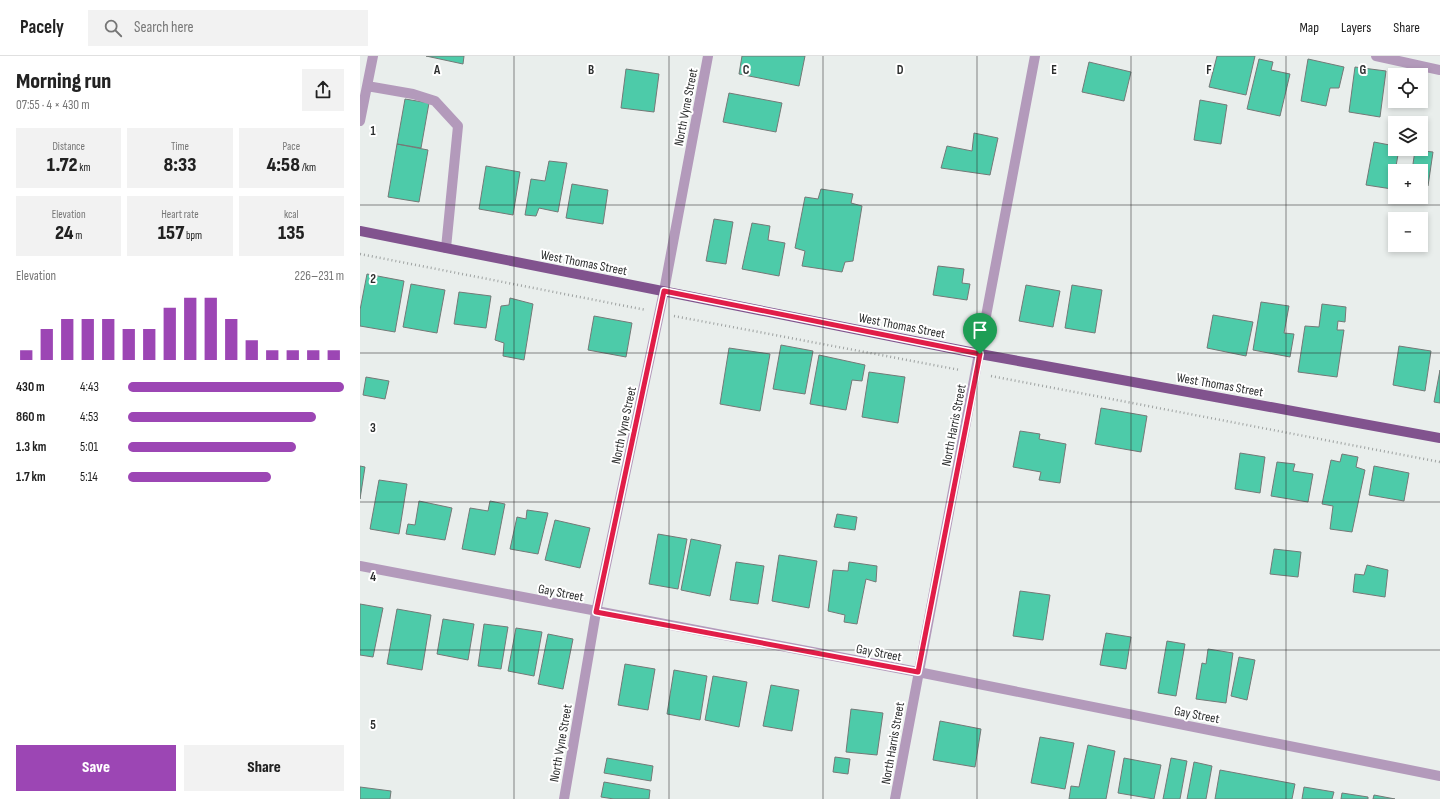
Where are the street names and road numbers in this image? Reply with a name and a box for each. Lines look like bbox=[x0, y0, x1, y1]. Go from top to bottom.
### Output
street label: North Vyne Street bbox=[671, 67, 701, 147]
street label: West Thomas Street bbox=[539, 247, 628, 279]
street label: West Thomas Street bbox=[857, 310, 946, 342]
street label: West Thomas Street bbox=[1175, 369, 1264, 400]
street label: North Harris Street bbox=[938, 383, 970, 468]
street label: North Vyne Street bbox=[608, 385, 640, 465]
street label: Gay Street bbox=[537, 581, 585, 605]
street label: Gay Street bbox=[855, 641, 903, 665]
street label: North Harris Street bbox=[878, 701, 908, 786]
street label: North Vyne Street bbox=[546, 703, 576, 783]
street label: Gay Street bbox=[1173, 703, 1221, 727]

